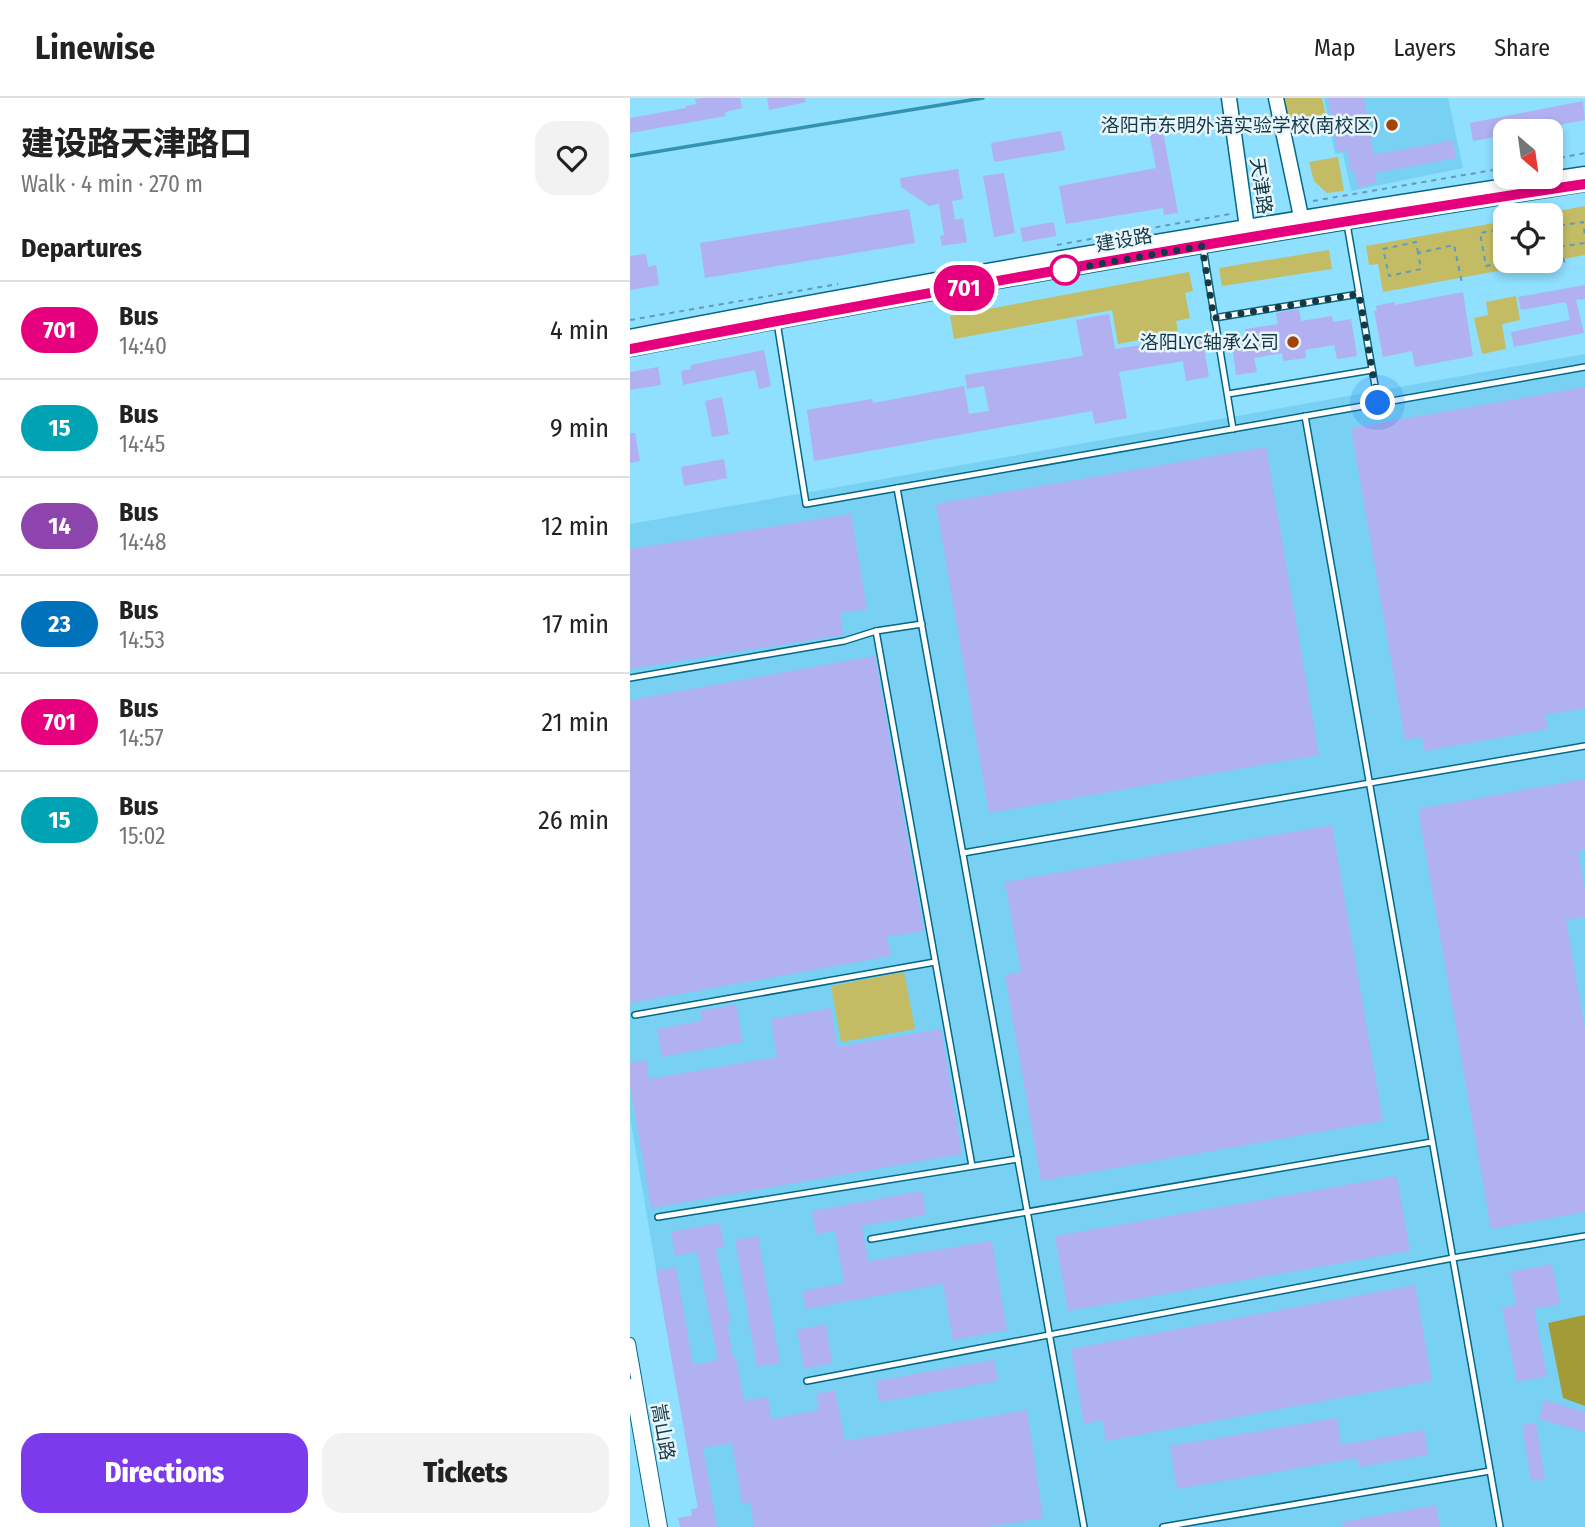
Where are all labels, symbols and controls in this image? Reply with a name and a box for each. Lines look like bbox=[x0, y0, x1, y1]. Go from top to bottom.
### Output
text: Linewise bbox=[35, 28, 155, 68]
text: Map bbox=[1314, 34, 1356, 62]
text: Layers bbox=[1394, 34, 1456, 62]
text: Share bbox=[1494, 34, 1550, 62]
place label: 洛阳市东明外语实验学校(南校区) bbox=[1101, 114, 1378, 137]
marker: 洛阳市东明外语实验学校(南校区) bbox=[1384, 117, 1400, 133]
north arrow bbox=[1493, 119, 1563, 189]
map controls bbox=[1493, 119, 1563, 273]
button: heart bbox=[535, 121, 609, 195]
text: 建设路天津路口 bbox=[21, 124, 252, 164]
street label: 天津路 bbox=[1246, 156, 1276, 216]
text: Walk · 4 min · 270 m bbox=[21, 170, 203, 198]
button: locate bbox=[1493, 203, 1563, 273]
street label: 建设路 bbox=[1094, 224, 1154, 256]
text: Departures bbox=[21, 233, 142, 264]
unlabelled marker bbox=[1050, 255, 1080, 285]
line badge: 701 bbox=[924, 265, 1004, 311]
text: 701 bbox=[948, 274, 980, 302]
text: Bus bbox=[119, 301, 158, 332]
text: 4 min bbox=[550, 315, 609, 346]
text: 701 bbox=[43, 316, 76, 344]
place label: 洛阳LYC轴承公司 bbox=[1140, 331, 1279, 354]
text: 14:40 bbox=[119, 332, 167, 360]
marker: 洛阳LYC轴承公司 bbox=[1285, 334, 1301, 350]
your location bbox=[1360, 385, 1395, 420]
text: Bus bbox=[119, 399, 158, 430]
text: 9 min bbox=[550, 413, 609, 444]
text: 15 bbox=[49, 414, 70, 442]
text: 14:45 bbox=[119, 430, 165, 458]
text: Bus bbox=[119, 497, 158, 528]
text: 12 min bbox=[541, 511, 609, 542]
text: 14 bbox=[48, 512, 71, 540]
text: 14:48 bbox=[119, 528, 167, 556]
text: Bus bbox=[119, 595, 158, 626]
text: 17 min bbox=[542, 609, 609, 640]
text: 23 bbox=[48, 610, 71, 638]
text: 14:53 bbox=[119, 626, 165, 654]
text: Bus bbox=[119, 693, 158, 724]
text: 21 min bbox=[542, 707, 609, 738]
text: 701 bbox=[43, 708, 76, 736]
text: 14:57 bbox=[119, 724, 163, 752]
text: Bus bbox=[119, 791, 158, 822]
text: 26 min bbox=[538, 805, 609, 836]
text: 15 bbox=[49, 806, 70, 834]
text: 15:02 bbox=[119, 822, 165, 850]
street label: 嵩山路 bbox=[647, 1402, 679, 1462]
button: Directions bbox=[21, 1433, 308, 1513]
button: Tickets bbox=[322, 1433, 609, 1513]

